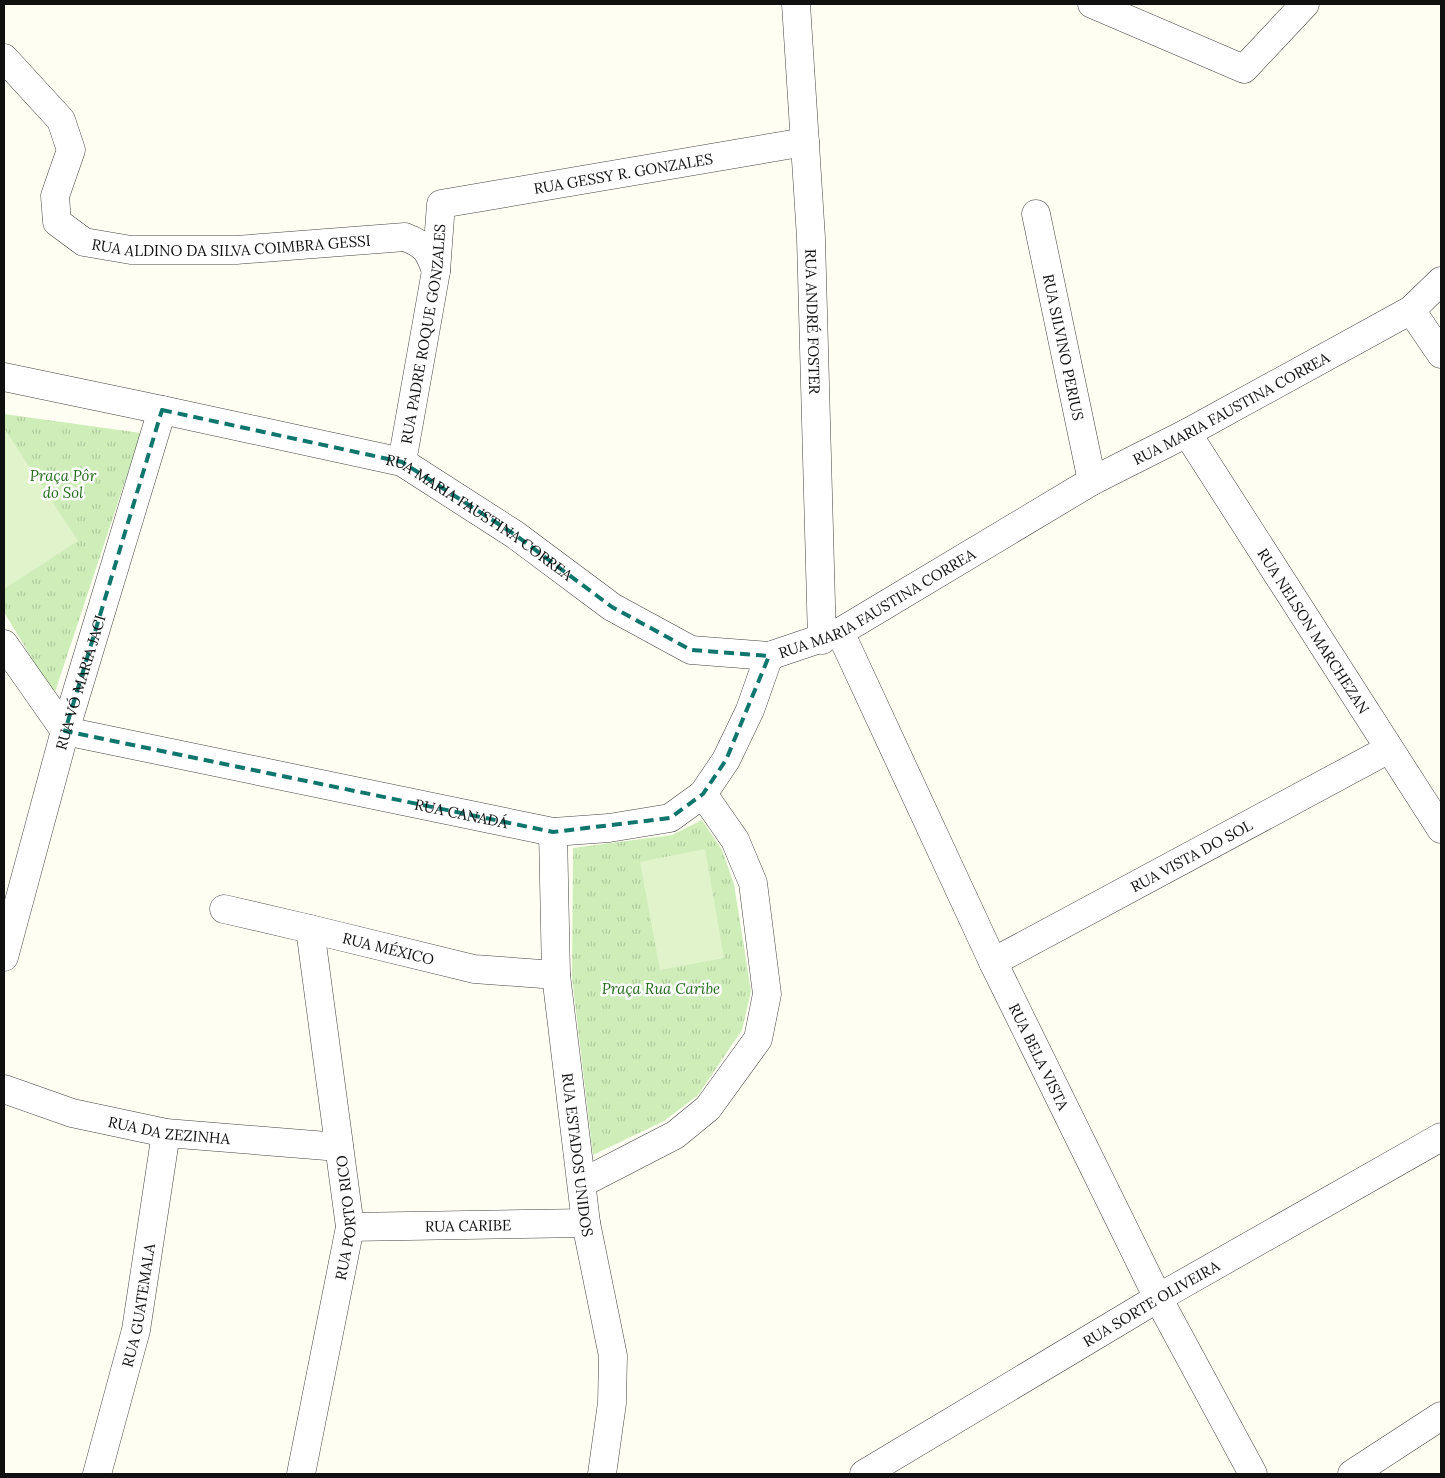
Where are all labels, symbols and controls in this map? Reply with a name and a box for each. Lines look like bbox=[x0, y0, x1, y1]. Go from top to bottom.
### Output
street label: RUA GESSY R. GONZALES bbox=[532, 148, 714, 198]
street label: RUA PADRE ROQUE GONZALES bbox=[396, 223, 449, 445]
street label: RUA ALDINO DA SILVA COIMBRA GESSI bbox=[90, 230, 371, 260]
street label: RUA ANDRÉ FOSTER bbox=[802, 249, 825, 395]
street label: RUA SILVINO PERIUS bbox=[1039, 272, 1089, 422]
street label: RUA MARIA FAUSTINA CORREA bbox=[1129, 347, 1333, 468]
street label: RUA MARIA FAUSTINA CORREA bbox=[384, 449, 577, 584]
park label: Praça Pôr do Sol bbox=[30, 466, 96, 502]
street label: RUA MARIA FAUSTINA CORREA bbox=[776, 543, 979, 662]
street label: RUA NELSON MARCHEZAN bbox=[1254, 545, 1374, 717]
street label: RUA VÓ MARIA JACI bbox=[51, 612, 109, 752]
street label: RUA CANADÁ bbox=[413, 794, 510, 832]
street label: RUA VISTA DO SOL bbox=[1127, 815, 1256, 896]
street label: RUA MÉXICO bbox=[341, 928, 436, 968]
park label: Praça Rua Caribe bbox=[602, 979, 720, 998]
street label: RUA BELA VISTA bbox=[1005, 1000, 1074, 1113]
street label: RUA ESTADOS UNIDOS bbox=[558, 1072, 598, 1238]
street label: RUA DA ZEZINHA bbox=[107, 1111, 232, 1148]
street label: RUA PORTO RICO bbox=[330, 1154, 359, 1282]
street label: RUA CARIBE bbox=[425, 1215, 511, 1235]
street label: RUA GUATEMALA bbox=[117, 1241, 159, 1369]
street label: RUA SORTE OLIVEIRA bbox=[1079, 1255, 1223, 1351]

